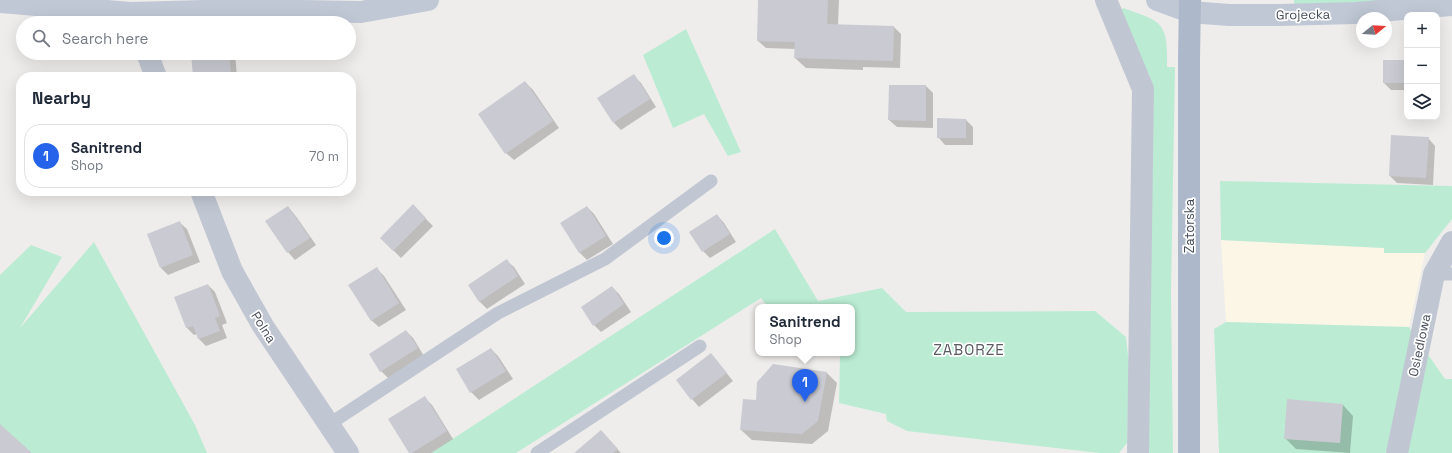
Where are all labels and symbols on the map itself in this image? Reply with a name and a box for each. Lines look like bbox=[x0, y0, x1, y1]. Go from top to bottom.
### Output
street label: Grojecka bbox=[1276, 6, 1331, 23]
north arrow bbox=[1356, 12, 1392, 48]
street label: Zatorska bbox=[1181, 198, 1198, 253]
your location bbox=[654, 228, 674, 248]
street label: Polna bbox=[247, 308, 280, 347]
street label: Osiedlowa bbox=[1405, 312, 1435, 378]
district label: ZABORZE bbox=[933, 340, 1005, 359]
pin: 1 bbox=[792, 369, 818, 402]

